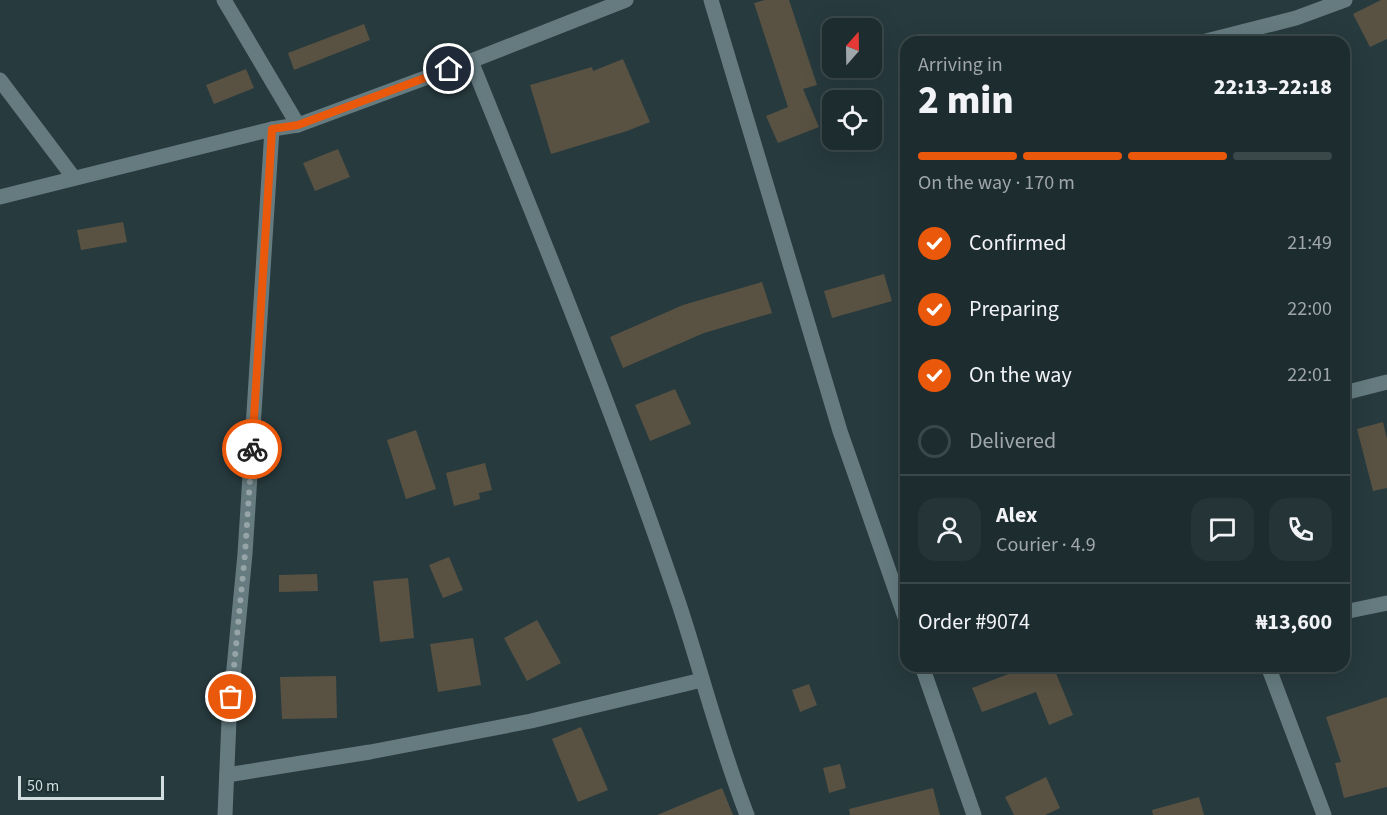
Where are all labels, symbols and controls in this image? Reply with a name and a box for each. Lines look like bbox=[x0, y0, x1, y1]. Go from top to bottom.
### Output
north arrow bbox=[822, 18, 882, 78]
map controls bbox=[822, 18, 882, 150]
pin bbox=[423, 43, 474, 94]
text: Arriving in bbox=[918, 51, 1003, 79]
icon: home bbox=[432, 52, 465, 85]
text: 22:13–22:18 bbox=[1214, 71, 1332, 103]
text: 2 min bbox=[918, 73, 1014, 129]
button: locate bbox=[822, 90, 882, 150]
text: On the way · 170 m bbox=[918, 169, 1075, 197]
icon: check bbox=[918, 227, 951, 260]
text: Confirmed bbox=[969, 227, 1066, 259]
text: 21:49 bbox=[1287, 229, 1332, 257]
icon: check bbox=[918, 293, 951, 326]
text: Preparing bbox=[969, 293, 1059, 325]
text: 22:00 bbox=[1287, 295, 1332, 323]
icon: check bbox=[918, 359, 951, 392]
text: On the way bbox=[969, 359, 1072, 391]
text: 22:01 bbox=[1287, 361, 1332, 389]
courier bbox=[222, 419, 282, 479]
text: Delivered bbox=[969, 425, 1056, 457]
icon: bike bbox=[236, 433, 269, 466]
button: person bbox=[918, 498, 981, 561]
button: chat bbox=[1191, 498, 1254, 561]
button: phone bbox=[1269, 498, 1332, 561]
text: Alex bbox=[996, 499, 1037, 531]
text: Courier · 4.9 bbox=[996, 531, 1096, 559]
text: Order #9074 bbox=[918, 606, 1030, 638]
text: ₦13,600 bbox=[1256, 606, 1332, 638]
pin bbox=[205, 671, 256, 722]
icon: bag bbox=[214, 680, 247, 713]
scale bar bbox=[18, 773, 164, 800]
text: 50 m bbox=[27, 775, 59, 797]

